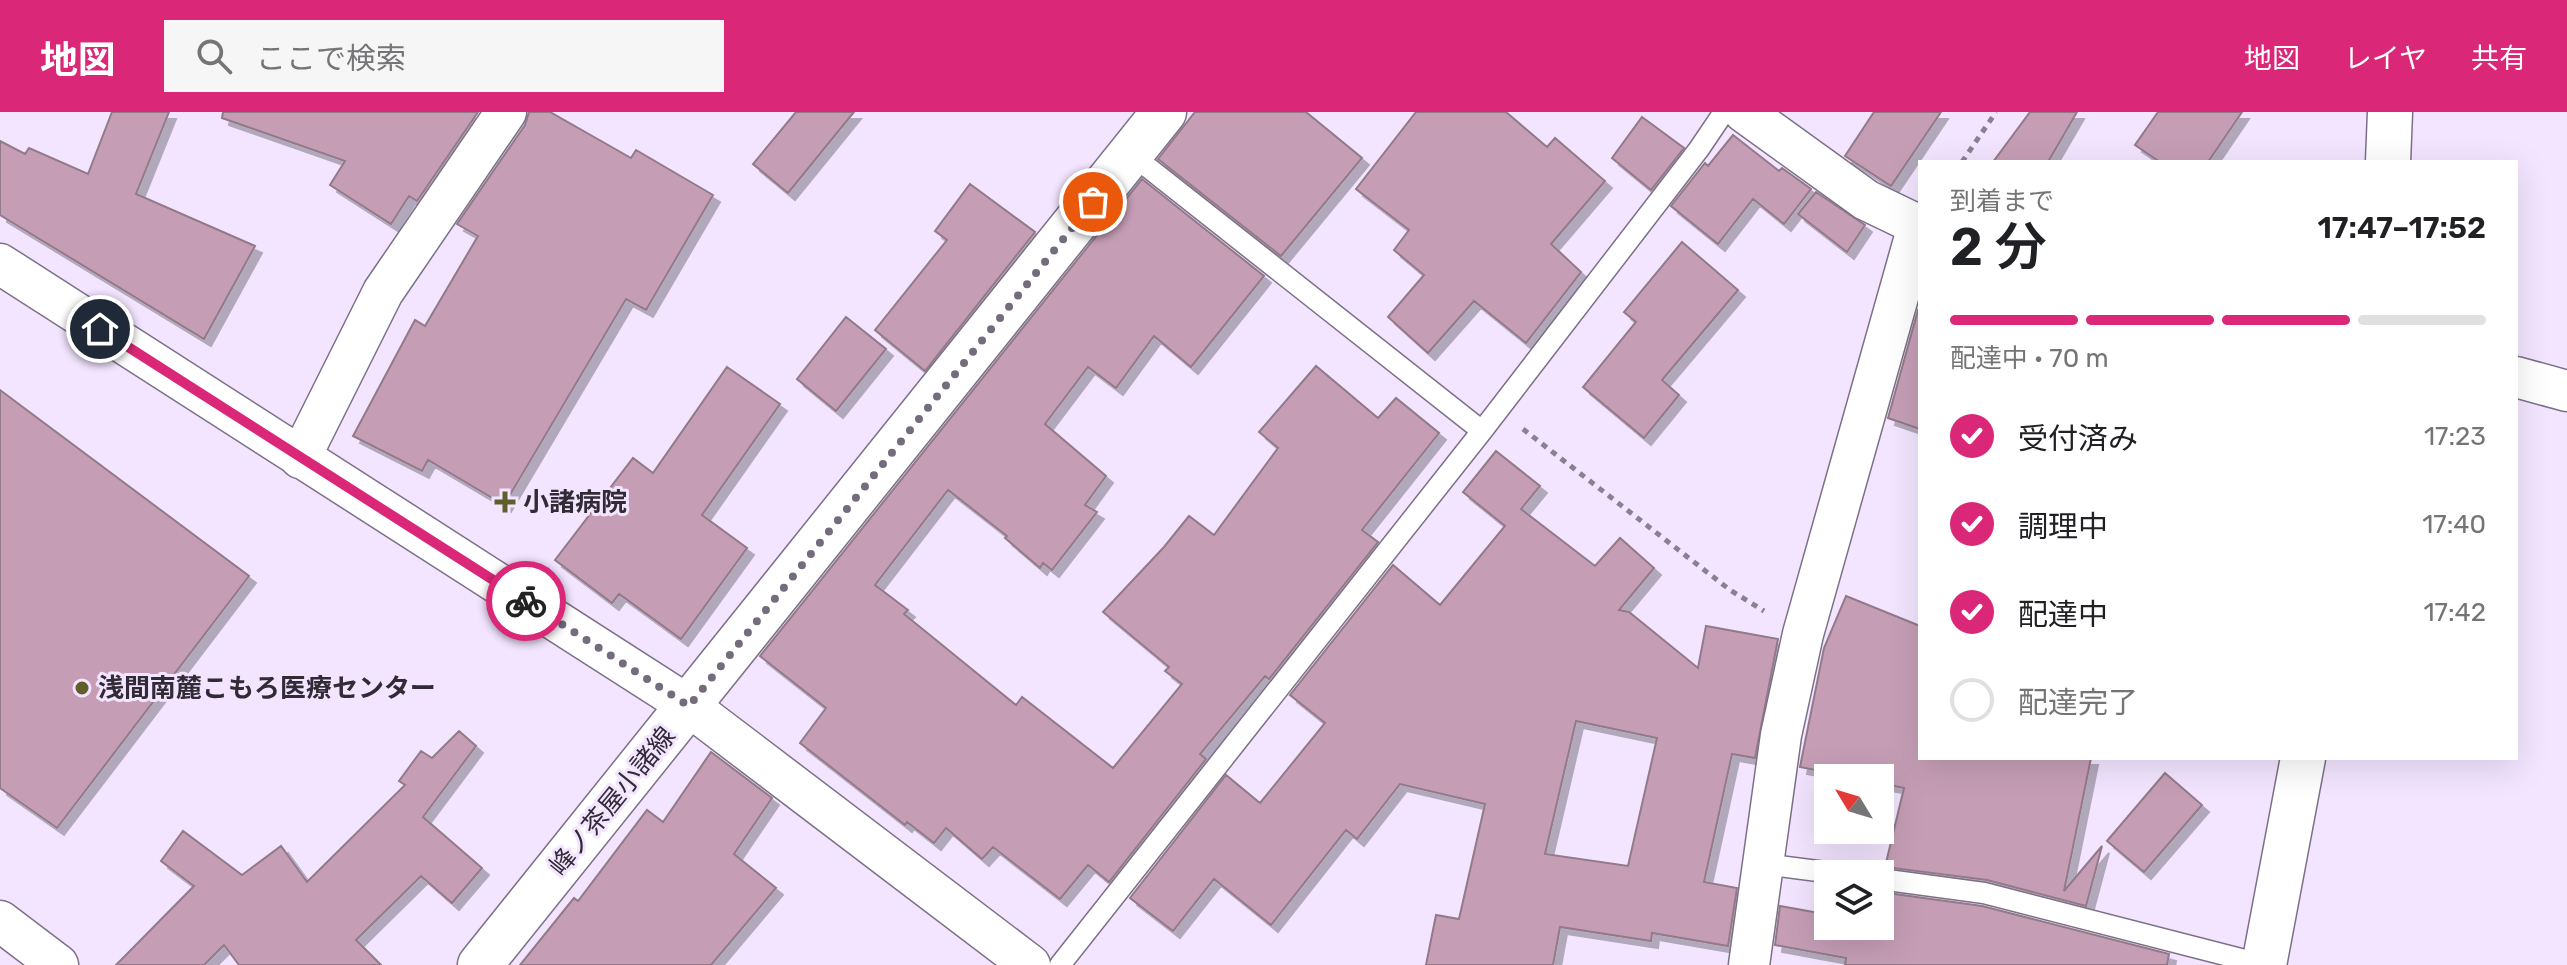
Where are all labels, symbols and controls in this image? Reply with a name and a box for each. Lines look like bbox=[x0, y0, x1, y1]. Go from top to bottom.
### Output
search box bbox=[164, 20, 724, 92]
icon: search bbox=[192, 34, 236, 78]
text: 地図 bbox=[40, 37, 116, 83]
text: ここで検索 bbox=[256, 41, 406, 77]
text: 地図 bbox=[2244, 42, 2300, 75]
text: レイヤ bbox=[2344, 42, 2427, 75]
text: 共有 bbox=[2471, 42, 2527, 75]
pin bbox=[1059, 168, 1127, 236]
icon: bag bbox=[1071, 180, 1115, 224]
text: 到着まで bbox=[1950, 186, 2054, 217]
text: 17:47–17:52 bbox=[2317, 210, 2486, 246]
text: 2 分 bbox=[1950, 216, 2046, 278]
pin bbox=[66, 295, 134, 363]
icon: home bbox=[78, 307, 122, 351]
text: 配達中 · 70 m bbox=[1950, 343, 2109, 374]
icon: check bbox=[1950, 414, 1994, 458]
text: 受付済み bbox=[2018, 421, 2138, 457]
text: 17:23 bbox=[2424, 421, 2486, 452]
place label: 小諸病院 bbox=[523, 487, 627, 518]
marker: 小諸病院 bbox=[494, 491, 516, 513]
icon: check bbox=[1950, 502, 1994, 546]
text: 調理中 bbox=[2018, 509, 2108, 545]
text: 17:40 bbox=[2422, 509, 2486, 540]
courier bbox=[486, 561, 566, 641]
icon: bike bbox=[504, 579, 548, 623]
icon: check bbox=[1950, 590, 1994, 634]
text: 配達中 bbox=[2018, 597, 2108, 633]
text: 17:42 bbox=[2423, 597, 2486, 628]
place label: 浅間南麓こもろ医療センター bbox=[98, 673, 436, 704]
marker: 浅間南麓こもろ医療センター bbox=[73, 679, 91, 697]
text: 配達完了 bbox=[2018, 685, 2138, 721]
street label: 峰ノ茶屋小諸線 bbox=[543, 721, 682, 882]
north arrow bbox=[1814, 764, 1894, 844]
map controls bbox=[1814, 764, 1894, 940]
button: layers bbox=[1814, 860, 1894, 940]

